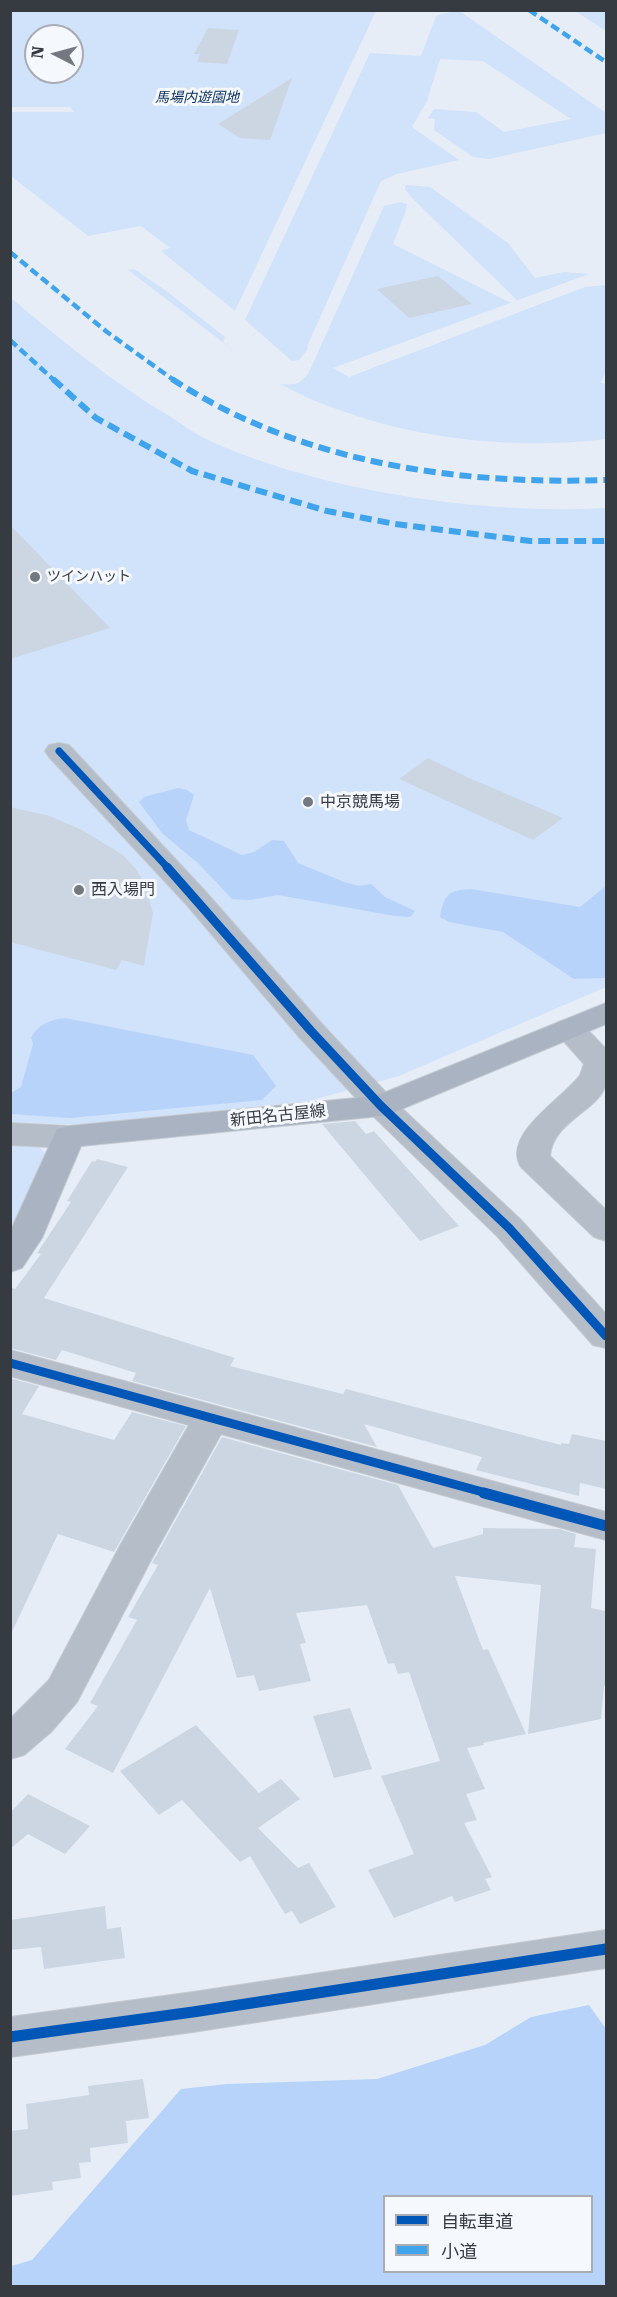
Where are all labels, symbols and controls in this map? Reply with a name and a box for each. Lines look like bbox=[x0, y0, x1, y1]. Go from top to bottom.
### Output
north arrow bbox=[24, 24, 84, 84]
text: N bbox=[27, 45, 48, 59]
park label: 馬場内遊園地 bbox=[155, 90, 239, 106]
place label: ツインハット bbox=[47, 569, 131, 585]
marker: ツインハット bbox=[28, 570, 42, 584]
place label: 中京競馬場 bbox=[320, 792, 400, 812]
marker: 中京競馬場 bbox=[301, 795, 315, 809]
place label: 西入場門 bbox=[91, 880, 155, 900]
marker: 西入場門 bbox=[72, 883, 86, 897]
street label: 新田名古屋線 bbox=[229, 1101, 327, 1131]
legend bbox=[383, 2195, 593, 2273]
text: 自転車道 bbox=[441, 2211, 513, 2232]
text: 小道 bbox=[441, 2241, 477, 2262]

